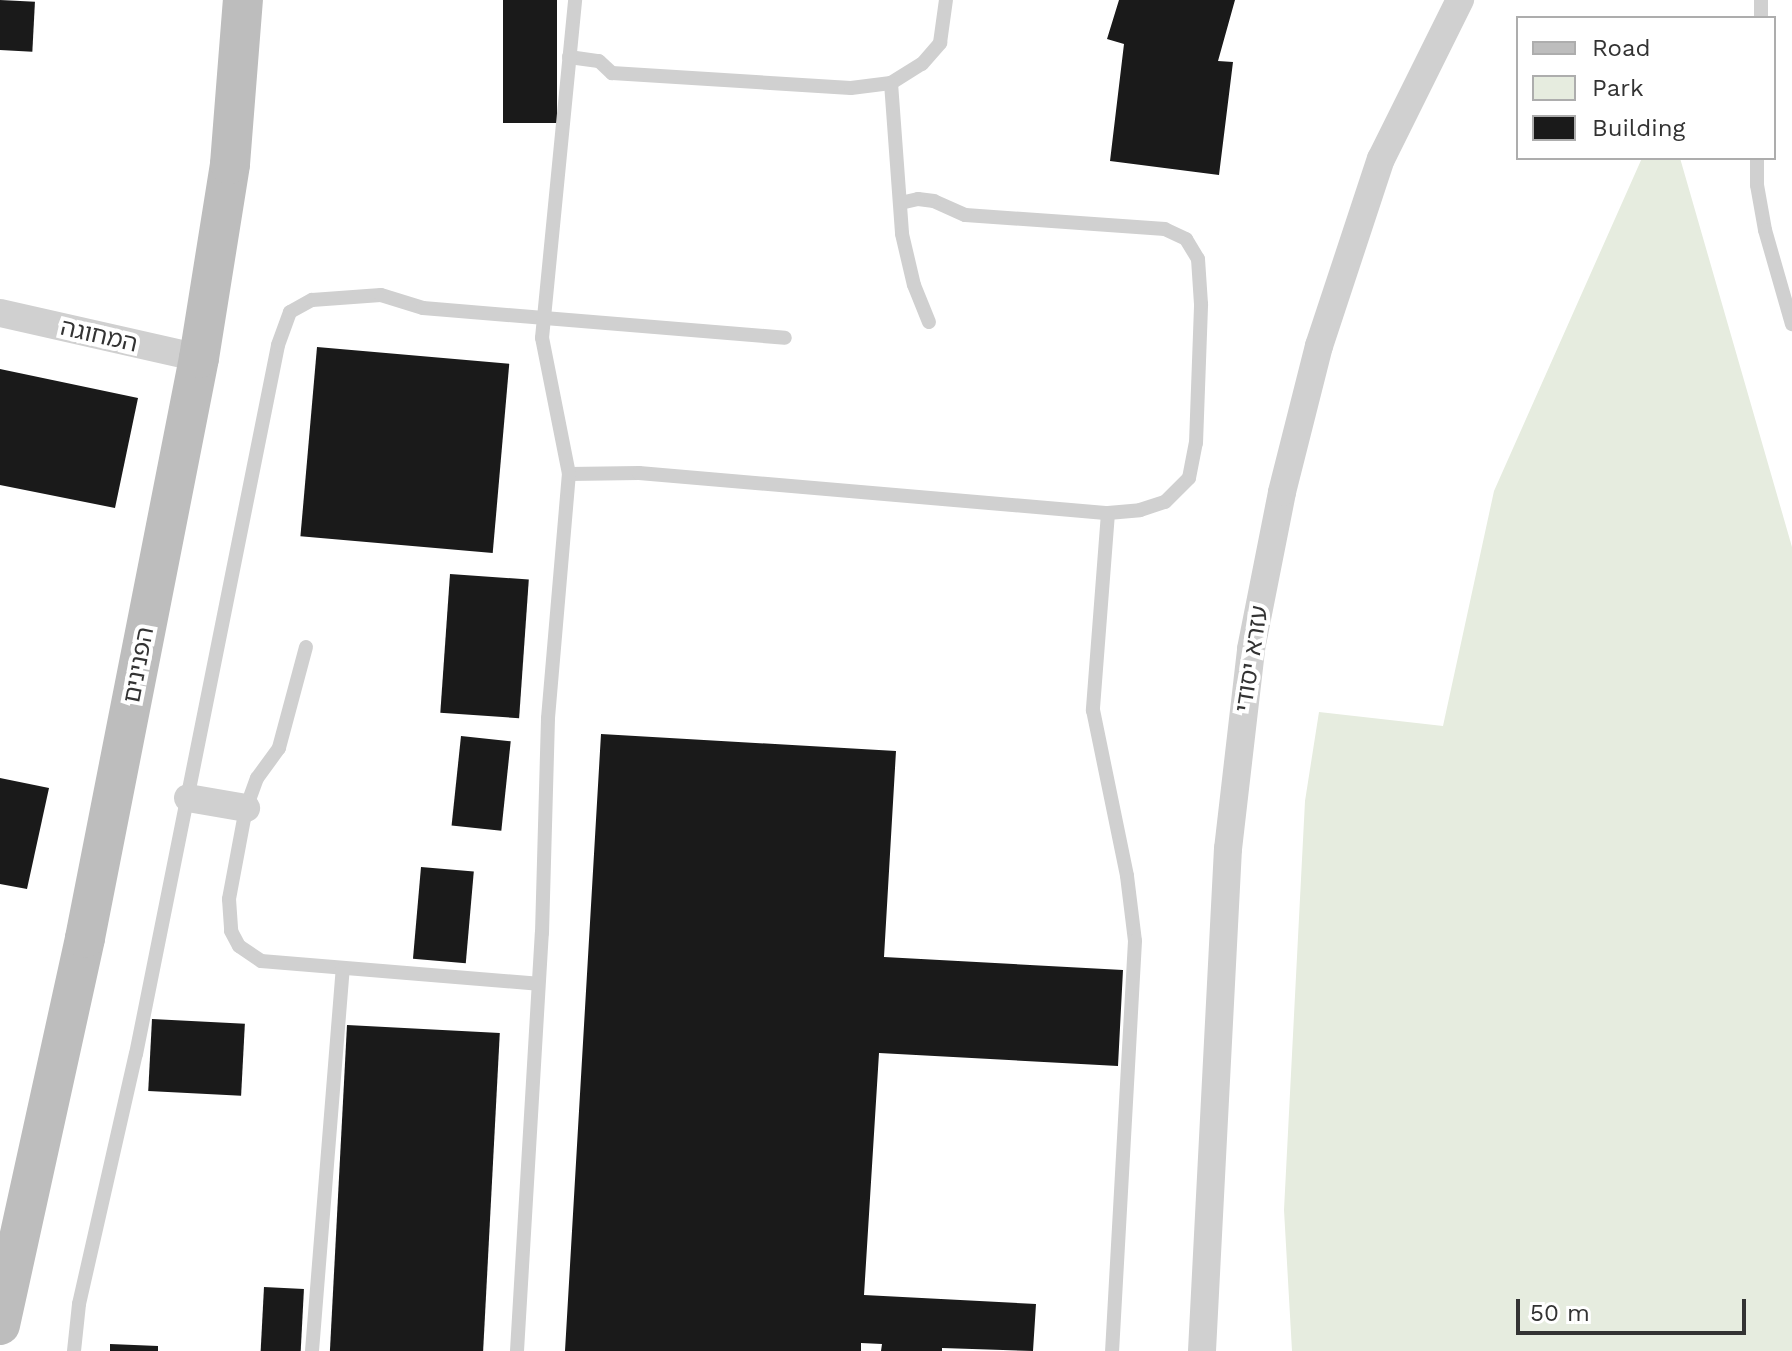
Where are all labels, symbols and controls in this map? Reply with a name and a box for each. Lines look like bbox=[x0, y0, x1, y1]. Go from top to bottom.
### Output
legend bbox=[1516, 16, 1776, 160]
text: Road bbox=[1592, 34, 1651, 62]
text: Park bbox=[1592, 74, 1644, 102]
text: Building bbox=[1592, 114, 1685, 142]
street label: המחוגה bbox=[58, 313, 140, 359]
street label: עזרא יסודי bbox=[1229, 604, 1275, 714]
street label: הפנינים bbox=[118, 625, 160, 705]
scale bar bbox=[1520, 1283, 1750, 1333]
text: 50 m bbox=[1530, 1299, 1590, 1327]

